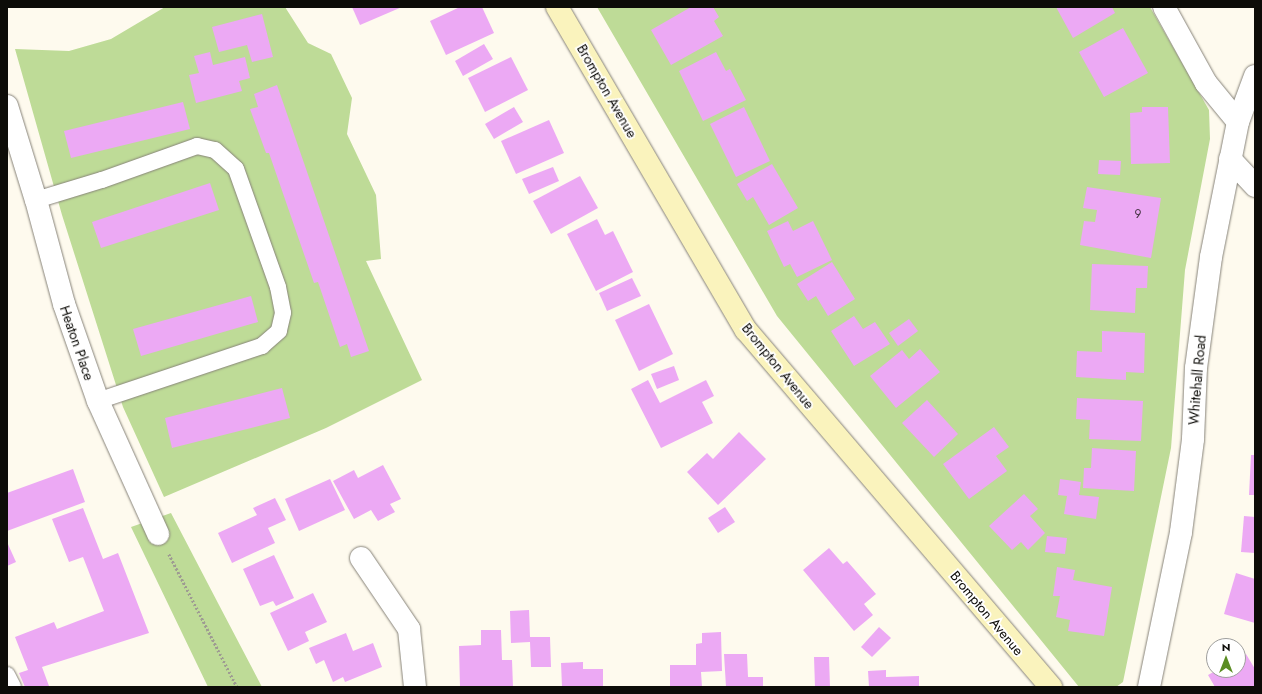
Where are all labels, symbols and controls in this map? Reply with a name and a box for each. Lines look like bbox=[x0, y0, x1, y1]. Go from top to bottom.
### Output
street label: Brompton Avenue bbox=[573, 41, 641, 141]
house number: 9 bbox=[1135, 208, 1141, 222]
street label: Heaton Place bbox=[56, 303, 98, 383]
street label: Brompton Avenue bbox=[738, 320, 818, 412]
street label: Whitehall Road bbox=[1185, 334, 1209, 426]
street label: Brompton Avenue bbox=[947, 567, 1027, 659]
north arrow bbox=[1206, 638, 1246, 678]
text: N bbox=[1222, 639, 1230, 655]

